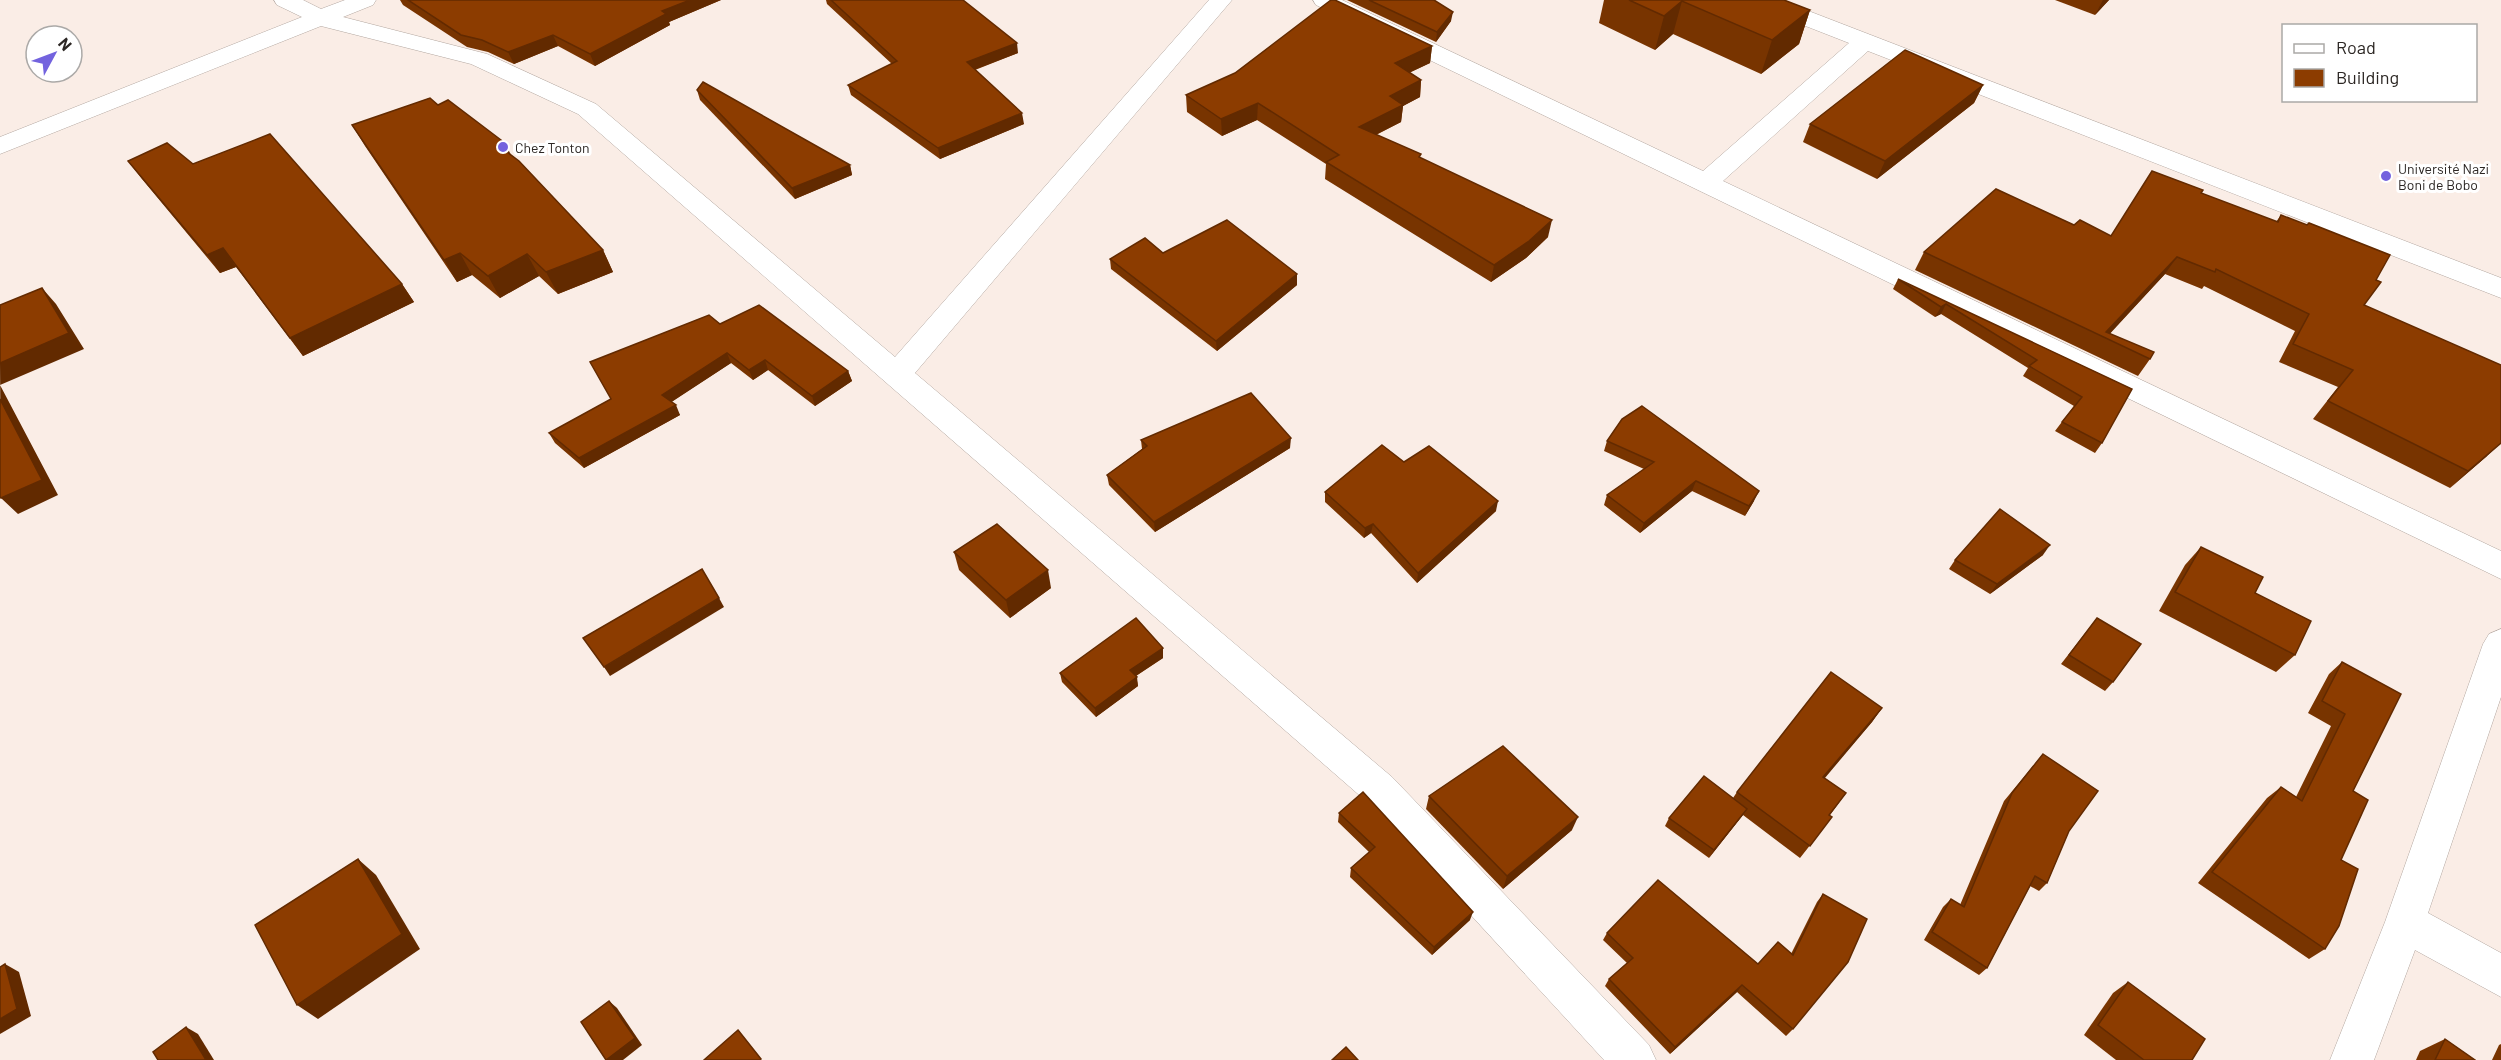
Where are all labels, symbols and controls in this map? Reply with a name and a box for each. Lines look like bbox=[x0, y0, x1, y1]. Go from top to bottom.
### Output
north arrow bbox=[24, 24, 84, 84]
legend bbox=[2282, 24, 2477, 102]
text: N bbox=[55, 34, 76, 54]
text: Road bbox=[2336, 36, 2376, 58]
text: Building bbox=[2336, 66, 2399, 88]
place label: Chez Tonton bbox=[515, 139, 590, 156]
marker: Chez Tonton bbox=[496, 140, 510, 154]
place label: Université Nazi Boni de Bobo bbox=[2398, 160, 2489, 193]
marker: Université Nazi Boni de Bobo bbox=[2379, 169, 2393, 183]

